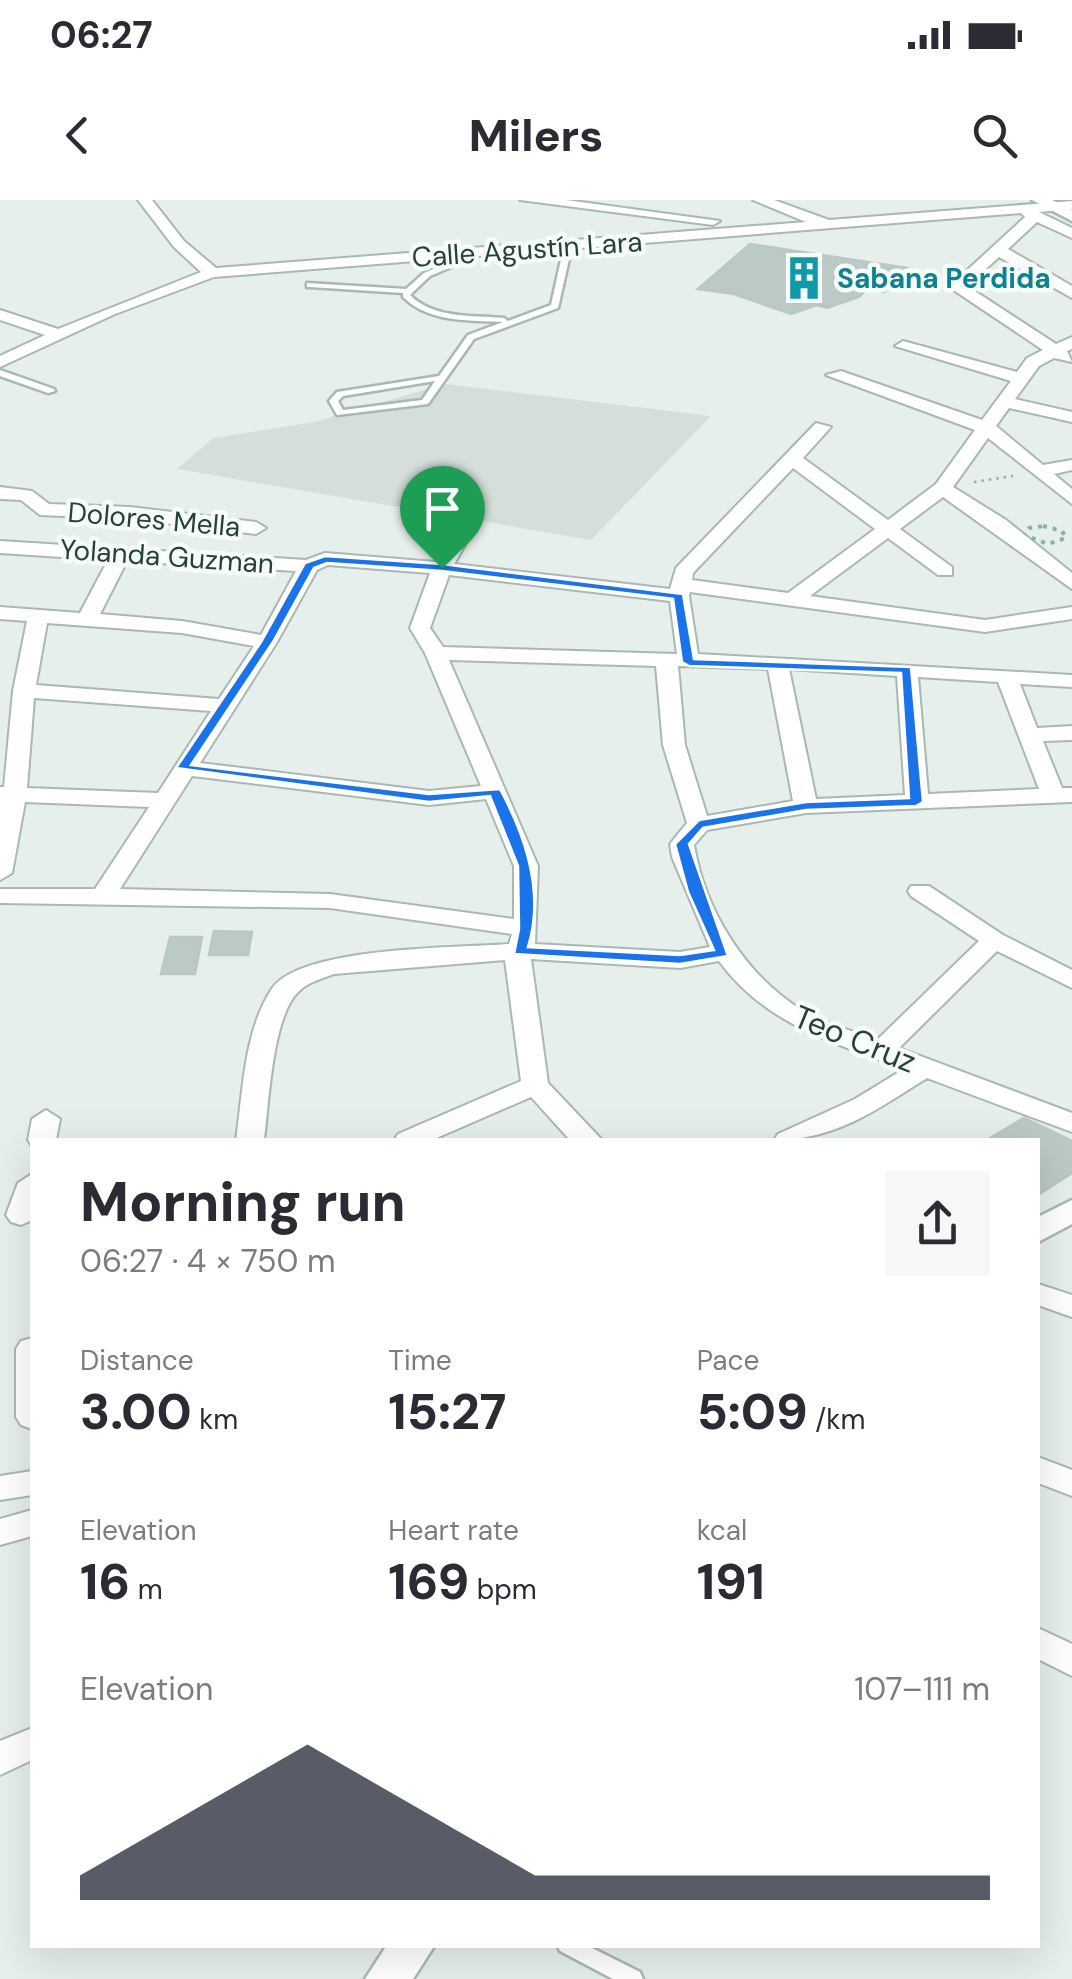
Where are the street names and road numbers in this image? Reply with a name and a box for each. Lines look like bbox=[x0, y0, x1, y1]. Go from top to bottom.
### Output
street label: Calle Agustín Lara bbox=[410, 223, 644, 276]
street label: Dolores Mella bbox=[66, 494, 242, 545]
street label: Yolanda Guzman bbox=[59, 531, 275, 582]
street label: Teo Cruz bbox=[788, 995, 922, 1083]

